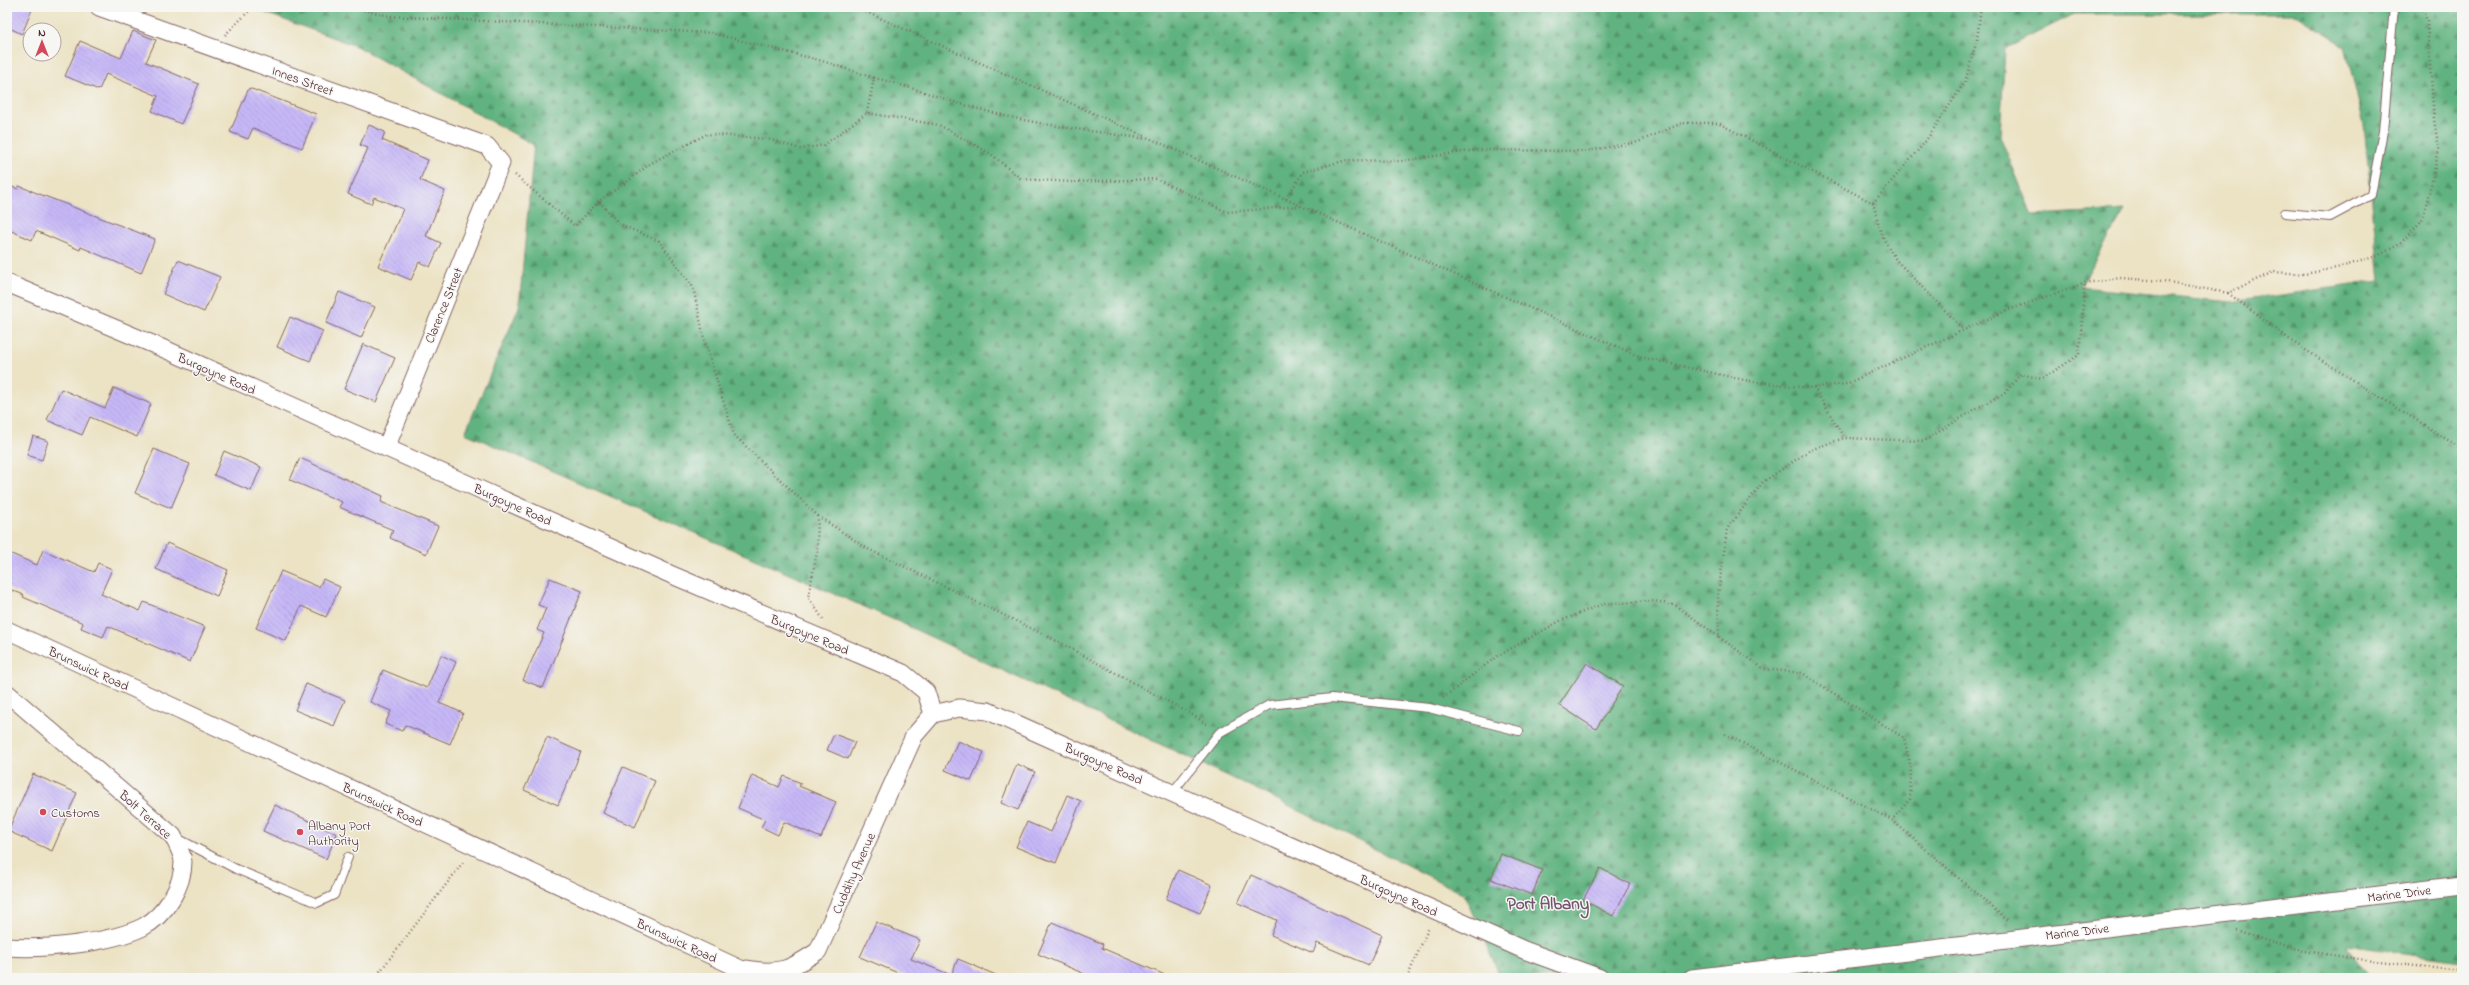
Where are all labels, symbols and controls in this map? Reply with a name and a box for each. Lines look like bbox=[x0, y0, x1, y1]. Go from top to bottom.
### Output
north arrow bbox=[22, 22, 62, 62]
text: N bbox=[38, 25, 46, 41]
street label: Innes Street bbox=[269, 61, 337, 102]
street label: Clarence Street bbox=[421, 264, 468, 346]
street label: Burgoyne Road bbox=[173, 348, 259, 401]
street label: Burgoyne Road bbox=[469, 479, 555, 532]
street label: Burgoyne Road bbox=[766, 610, 852, 662]
street label: Brunswick Road bbox=[44, 642, 132, 697]
street label: Burgoyne Road bbox=[1060, 738, 1146, 791]
street label: Brunswick Road bbox=[338, 778, 426, 833]
street label: Bolt Terrace bbox=[114, 786, 176, 844]
place label: Customs bbox=[51, 804, 100, 823]
marker: Customs bbox=[38, 807, 48, 817]
place label: Albany Port Authority bbox=[308, 817, 372, 852]
marker: Albany Port Authority bbox=[295, 827, 305, 837]
street label: Cuddihy Avenue bbox=[828, 830, 882, 918]
street label: Burgoyne Road bbox=[1355, 870, 1441, 923]
street label: Marine Drive bbox=[2366, 881, 2432, 908]
district label: Port Albany bbox=[1507, 892, 1590, 919]
street label: Brunswick Road bbox=[632, 914, 720, 969]
street label: Marine Drive bbox=[2044, 919, 2110, 946]

